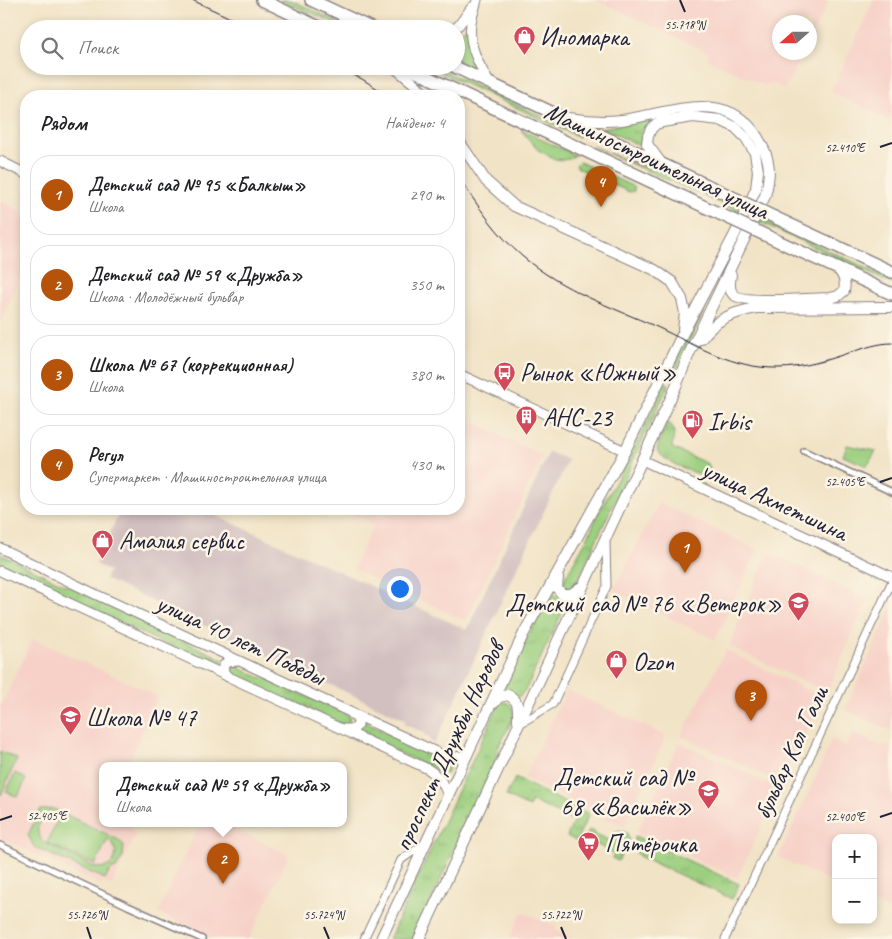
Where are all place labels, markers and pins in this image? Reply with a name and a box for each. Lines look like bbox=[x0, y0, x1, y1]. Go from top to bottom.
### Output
place label: Иномарка bbox=[540, 21, 631, 53]
shop icon: Иномарка bbox=[512, 24, 536, 55]
pin: 4 bbox=[585, 166, 617, 207]
place label: Рынок «Южный» bbox=[520, 357, 677, 389]
bus stop icon: Рынок «Южный» bbox=[492, 360, 516, 391]
place label: АНС-23 bbox=[543, 402, 614, 434]
building icon: АНС-23 bbox=[515, 405, 539, 436]
place label: Irbis bbox=[708, 406, 753, 438]
fuel station icon: Irbis bbox=[680, 409, 704, 440]
place label: Амалия сервис bbox=[119, 525, 245, 557]
shop icon: Амалия сервис bbox=[91, 528, 115, 559]
pin: 1 bbox=[669, 532, 701, 573]
place label: Детский сад № 76 «Ветерок» bbox=[506, 588, 782, 620]
school or university icon: Детский сад № 76 «Ветерок» bbox=[786, 591, 810, 622]
place label: Ozon bbox=[633, 646, 675, 678]
shop icon: Ozon bbox=[605, 649, 629, 680]
pin: 3 bbox=[735, 680, 767, 721]
place label: Школа № 47 bbox=[86, 702, 198, 734]
school or university icon: Школа № 47 bbox=[58, 705, 82, 736]
place label: Детский сад № 68 «Василёк» bbox=[553, 762, 695, 823]
school or university icon: Детский сад № 68 «Василёк» bbox=[696, 779, 720, 810]
place label: Пятёрочка bbox=[605, 828, 699, 860]
supermarket icon: Пятёрочка bbox=[577, 831, 601, 862]
pin: 2 bbox=[207, 843, 239, 884]

